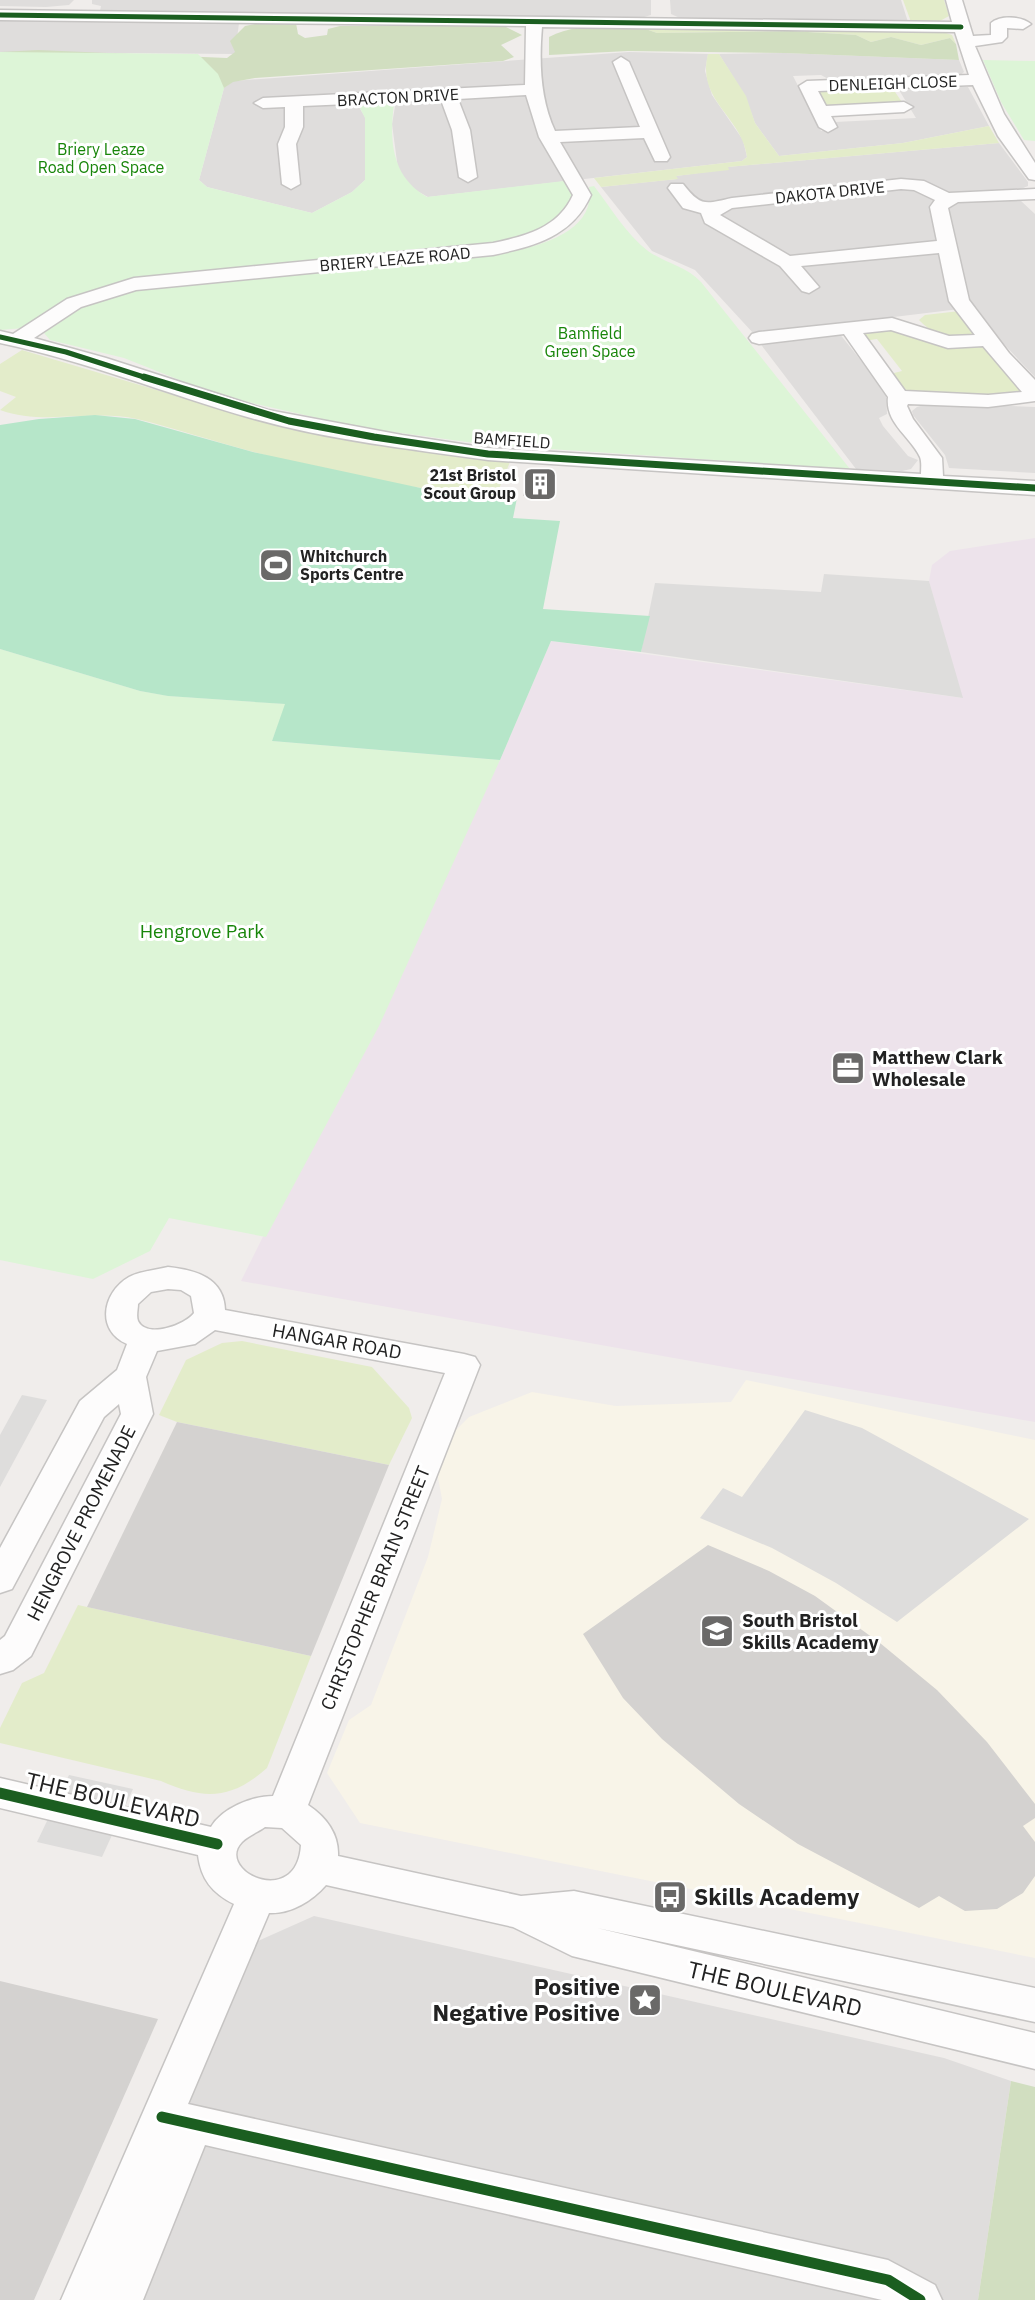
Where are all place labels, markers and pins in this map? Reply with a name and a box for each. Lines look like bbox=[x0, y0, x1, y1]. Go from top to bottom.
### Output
place label: 21st Bristol Scout Group bbox=[423, 465, 516, 503]
building icon: 21st Bristol Scout Group bbox=[521, 465, 559, 503]
sports icon: Whitchurch Sports Centre bbox=[257, 546, 295, 584]
place label: Whitchurch Sports Centre bbox=[300, 546, 404, 584]
place label: Matthew Clark Wholesale bbox=[872, 1045, 1003, 1091]
office icon: Matthew Clark Wholesale bbox=[829, 1049, 867, 1087]
place label: South Bristol Skills Academy bbox=[742, 1608, 879, 1654]
school or university icon: South Bristol Skills Academy bbox=[698, 1612, 736, 1650]
bus stop icon: Skills Academy bbox=[651, 1878, 689, 1916]
place label: Skills Academy bbox=[694, 1881, 860, 1911]
place label: Positive Negative Positive bbox=[433, 1971, 620, 2027]
place icon: Positive Negative Positive bbox=[626, 1981, 664, 2019]

